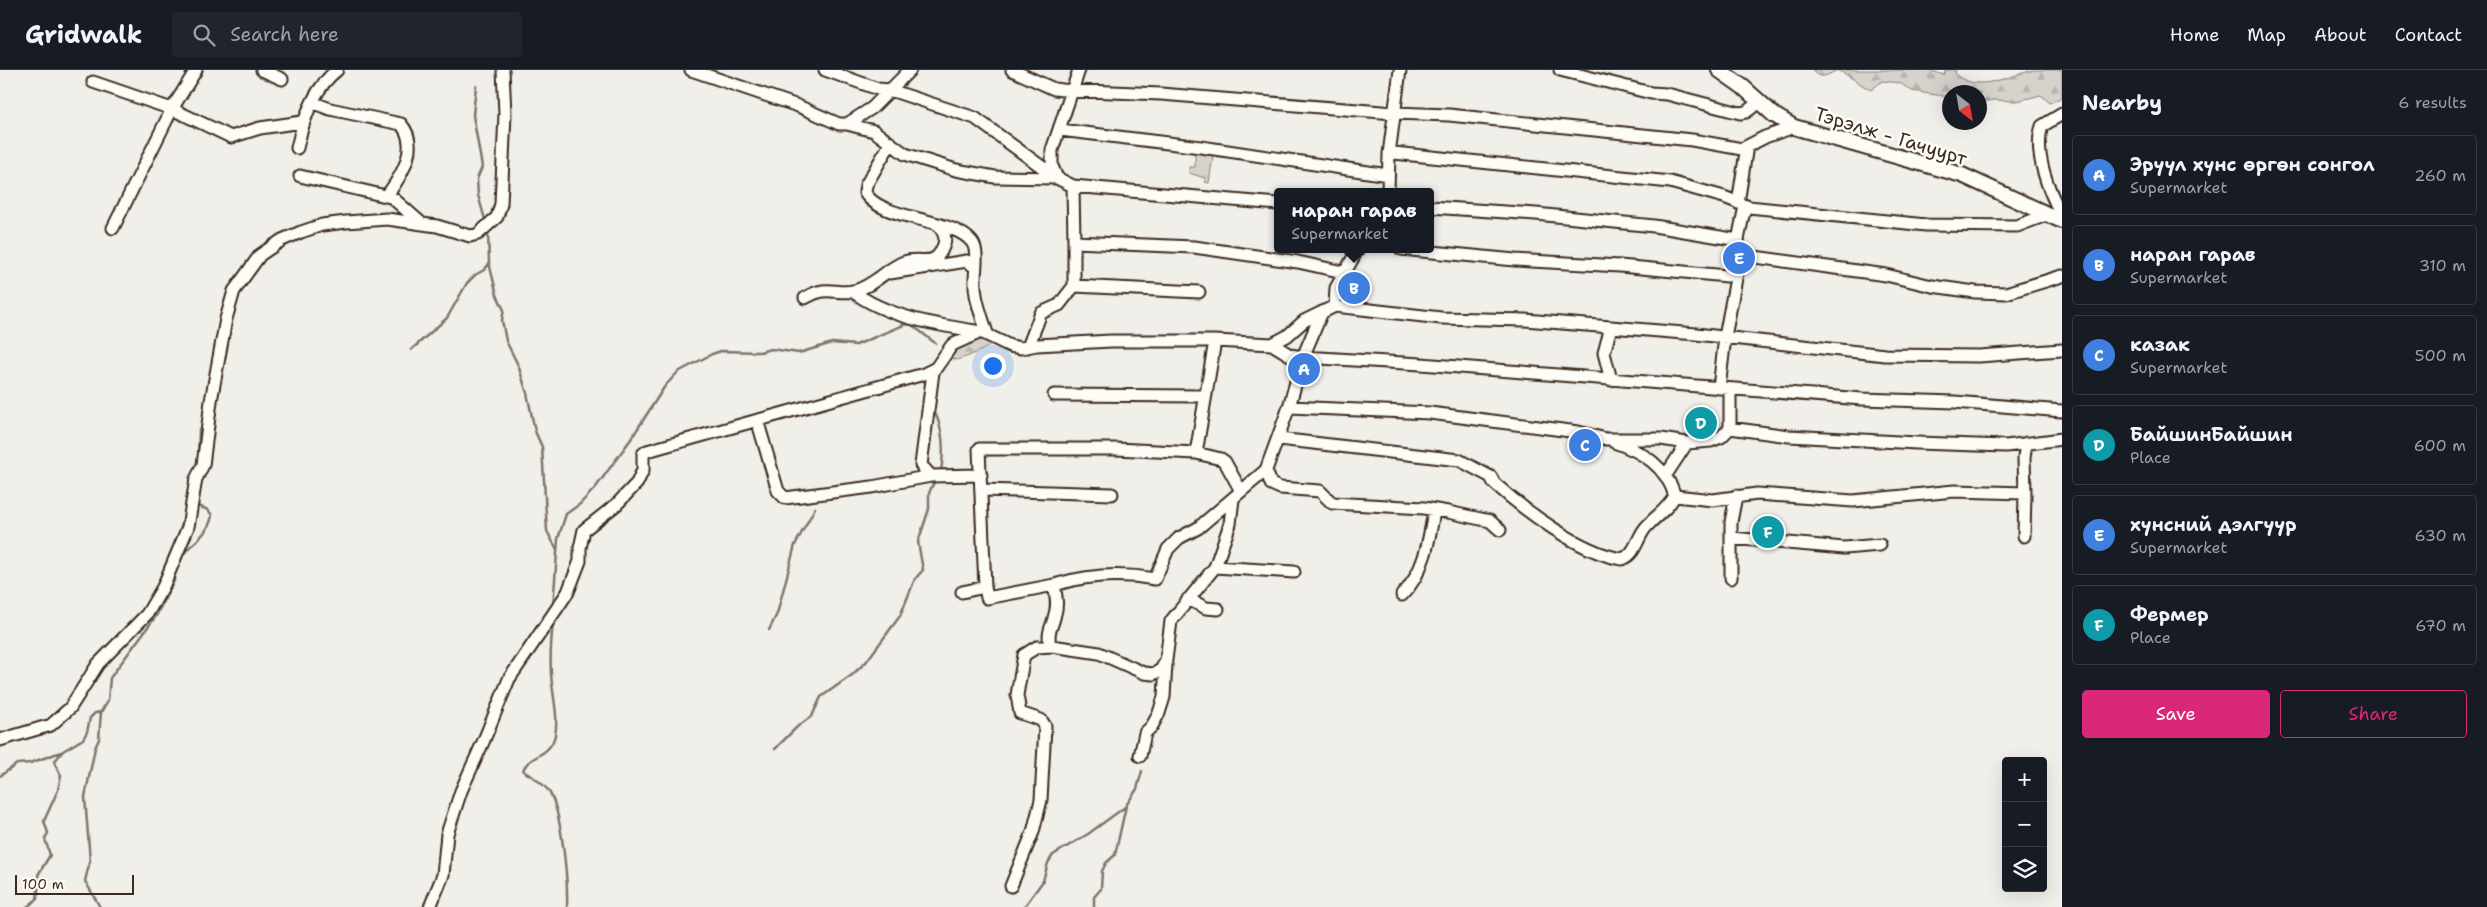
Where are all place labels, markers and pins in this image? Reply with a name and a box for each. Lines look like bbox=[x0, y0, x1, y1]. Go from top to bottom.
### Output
pin: E bbox=[1723, 239, 1755, 277]
pin: B bbox=[1338, 269, 1370, 307]
pin: A bbox=[1288, 350, 1320, 388]
pin: D bbox=[1685, 404, 1717, 442]
pin: C bbox=[1569, 426, 1601, 464]
pin: F bbox=[1752, 513, 1784, 551]

